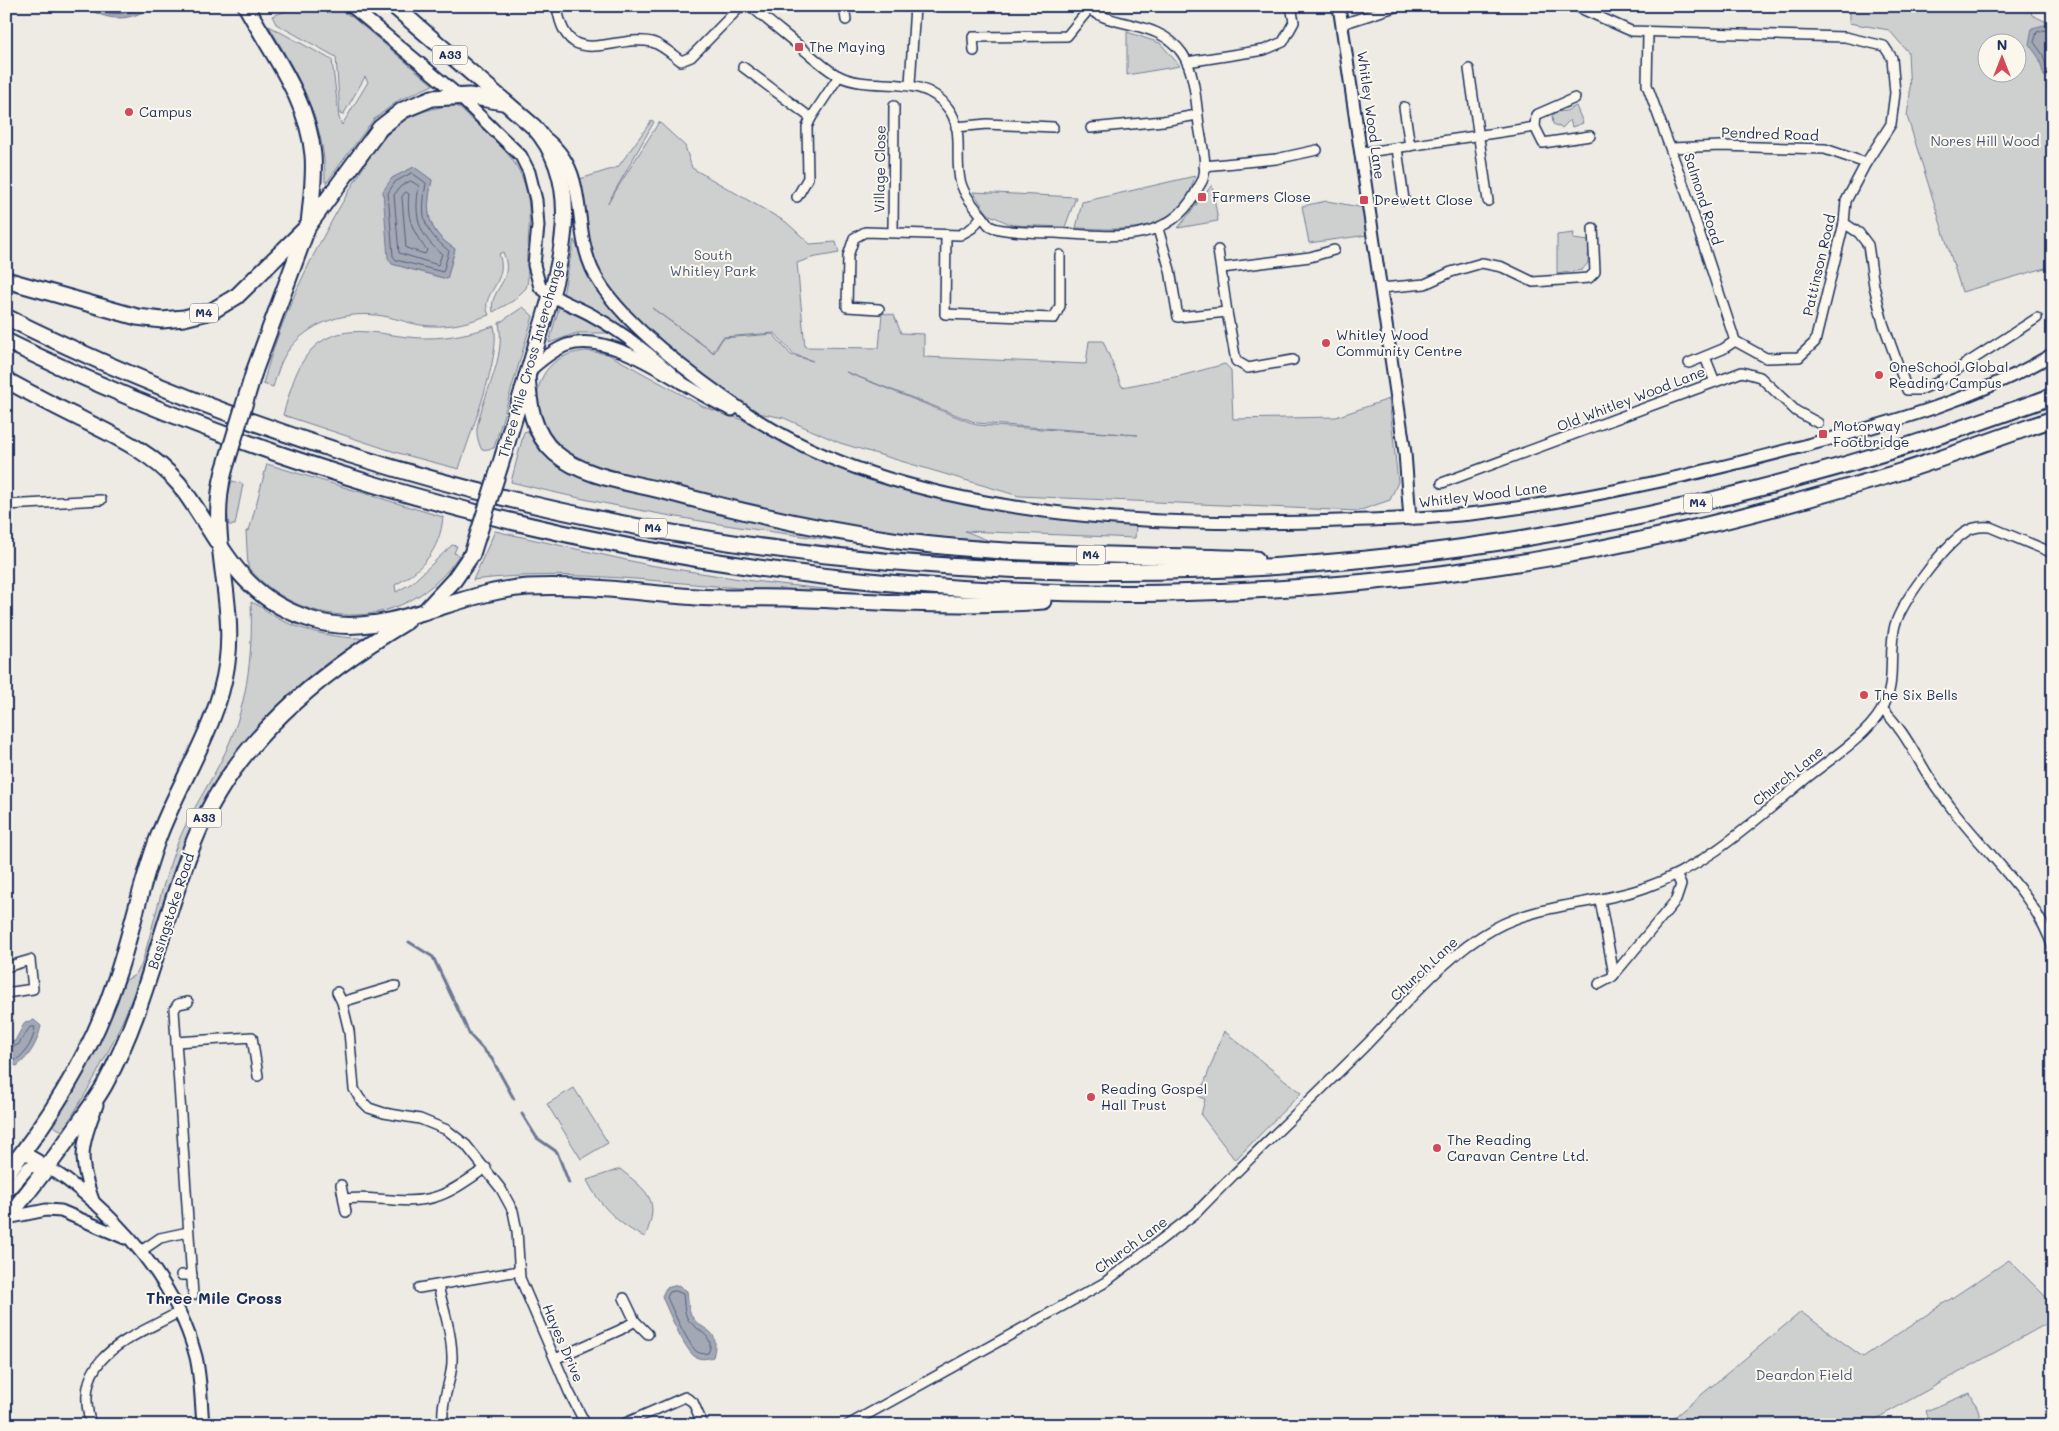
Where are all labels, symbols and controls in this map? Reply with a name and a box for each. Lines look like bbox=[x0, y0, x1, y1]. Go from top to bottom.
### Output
north arrow bbox=[1976, 32, 2026, 82]
text: N bbox=[1997, 35, 2007, 54]
place label: The Maying bbox=[809, 37, 885, 56]
marker: The Maying bbox=[793, 41, 805, 53]
road number: A33 bbox=[432, 46, 468, 64]
street label: Whitley Wood Lane bbox=[1353, 50, 1390, 180]
place label: Campus bbox=[139, 102, 192, 121]
marker: Campus bbox=[123, 106, 135, 118]
street label: Pendred Road bbox=[1721, 122, 1819, 145]
street label: Village Close bbox=[869, 125, 890, 213]
park label: Nores Hill Wood bbox=[1930, 131, 2040, 150]
street label: Salmond Road bbox=[1680, 150, 1727, 247]
place label: Farmers Close bbox=[1212, 187, 1311, 206]
place label: Drewett Close bbox=[1374, 190, 1473, 209]
marker: Farmers Close bbox=[1196, 191, 1208, 203]
marker: Drewett Close bbox=[1358, 194, 1370, 206]
street label: Pattinson Road bbox=[1798, 212, 1839, 318]
park label: South Whitley Park bbox=[670, 245, 756, 280]
street label: Three Mile Cross Interchange bbox=[493, 258, 568, 460]
road number: M4 bbox=[190, 304, 218, 322]
place label: Whitley Wood Community Centre bbox=[1336, 325, 1463, 360]
marker: Whitley Wood Community Centre bbox=[1320, 337, 1332, 349]
place label: OneSchool Global Reading Campus bbox=[1889, 357, 2008, 392]
street label: Old Whitley Wood Lane bbox=[1554, 361, 1708, 436]
marker: OneSchool Global Reading Campus bbox=[1873, 369, 1885, 381]
place label: Motorway Footbridge bbox=[1833, 416, 1909, 451]
marker: Motorway Footbridge bbox=[1817, 428, 1829, 440]
street label: Whitley Wood Lane bbox=[1418, 477, 1548, 512]
road number: M4 bbox=[1684, 493, 1712, 512]
road number: M4 bbox=[639, 518, 667, 538]
road number: M4 bbox=[1077, 546, 1105, 564]
place label: The Six Bells bbox=[1874, 685, 1958, 704]
marker: The Six Bells bbox=[1858, 689, 1870, 701]
street label: Church Lane bbox=[1748, 741, 1827, 810]
road number: A33 bbox=[186, 808, 222, 828]
street label: Basingstoke Road bbox=[143, 850, 198, 971]
street label: Church Lane bbox=[1386, 932, 1461, 1005]
place label: Reading Gospel Hall Trust bbox=[1101, 1079, 1207, 1114]
marker: Reading Gospel Hall Trust bbox=[1085, 1091, 1097, 1103]
place label: The Reading Caravan Centre Ltd. bbox=[1447, 1130, 1589, 1165]
marker: The Reading Caravan Centre Ltd. bbox=[1431, 1142, 1443, 1154]
street label: Church Lane bbox=[1090, 1212, 1171, 1277]
district label: Three Mile Cross bbox=[146, 1287, 282, 1308]
street label: Hayes Drive bbox=[539, 1301, 588, 1385]
park label: Deardon Field bbox=[1756, 1365, 1852, 1384]

